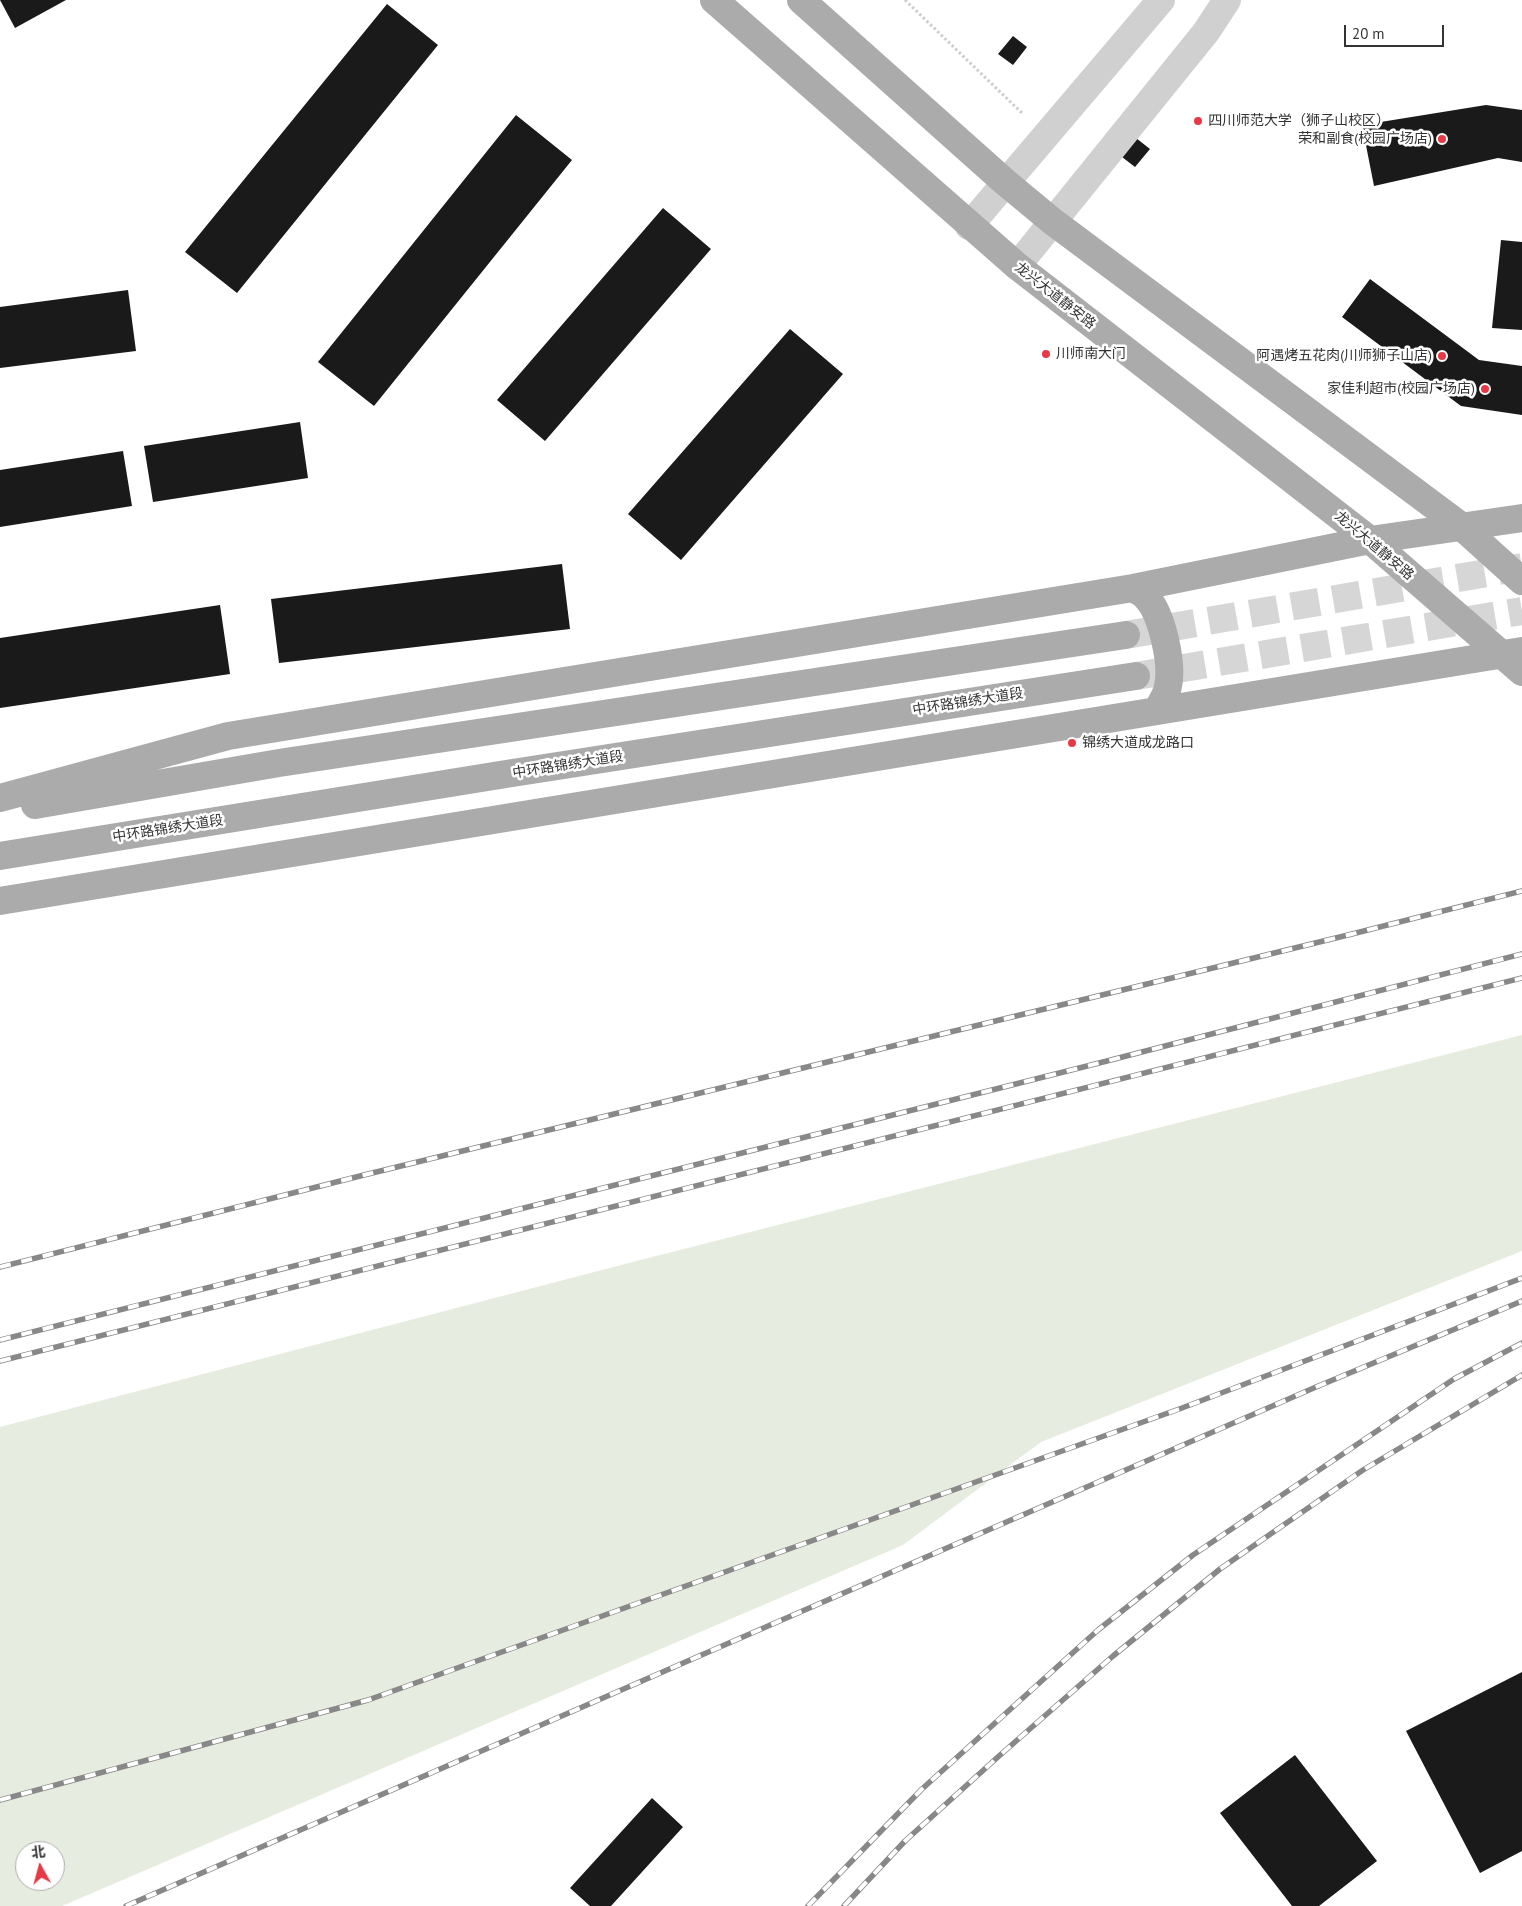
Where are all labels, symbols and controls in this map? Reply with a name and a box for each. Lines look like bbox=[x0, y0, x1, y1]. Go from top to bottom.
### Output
scale bar bbox=[1347, 15, 1447, 47]
text: 20 m bbox=[1352, 24, 1385, 43]
place label: 四川师范大学（狮子山校区） bbox=[1208, 113, 1390, 129]
marker: 四川师范大学（狮子山校区） bbox=[1192, 115, 1204, 127]
place label: 荣和副食(校园广场店) bbox=[1298, 131, 1432, 147]
marker: 荣和副食(校园广场店) bbox=[1436, 133, 1448, 145]
street label: 龙兴大道静安路 bbox=[1011, 259, 1099, 333]
place label: 川师南大门 bbox=[1056, 346, 1126, 362]
marker: 川师南大门 bbox=[1040, 348, 1052, 360]
place label: 阿遇烤五花肉(川师狮子山店) bbox=[1256, 348, 1432, 364]
marker: 阿遇烤五花肉(川师狮子山店) bbox=[1436, 350, 1448, 362]
place label: 家佳利超市(校园广场店) bbox=[1327, 381, 1475, 397]
marker: 家佳利超市(校园广场店) bbox=[1479, 383, 1491, 395]
street label: 龙兴大道静安路 bbox=[1331, 508, 1417, 584]
street label: 中环路锦绣大道段 bbox=[911, 685, 1025, 719]
place label: 锦绣大道成龙路口 bbox=[1082, 735, 1194, 751]
marker: 锦绣大道成龙路口 bbox=[1066, 737, 1078, 749]
street label: 中环路锦绣大道段 bbox=[511, 748, 625, 782]
street label: 中环路锦绣大道段 bbox=[111, 812, 225, 846]
north arrow bbox=[15, 1841, 65, 1891]
text: 北 bbox=[30, 1842, 46, 1862]

